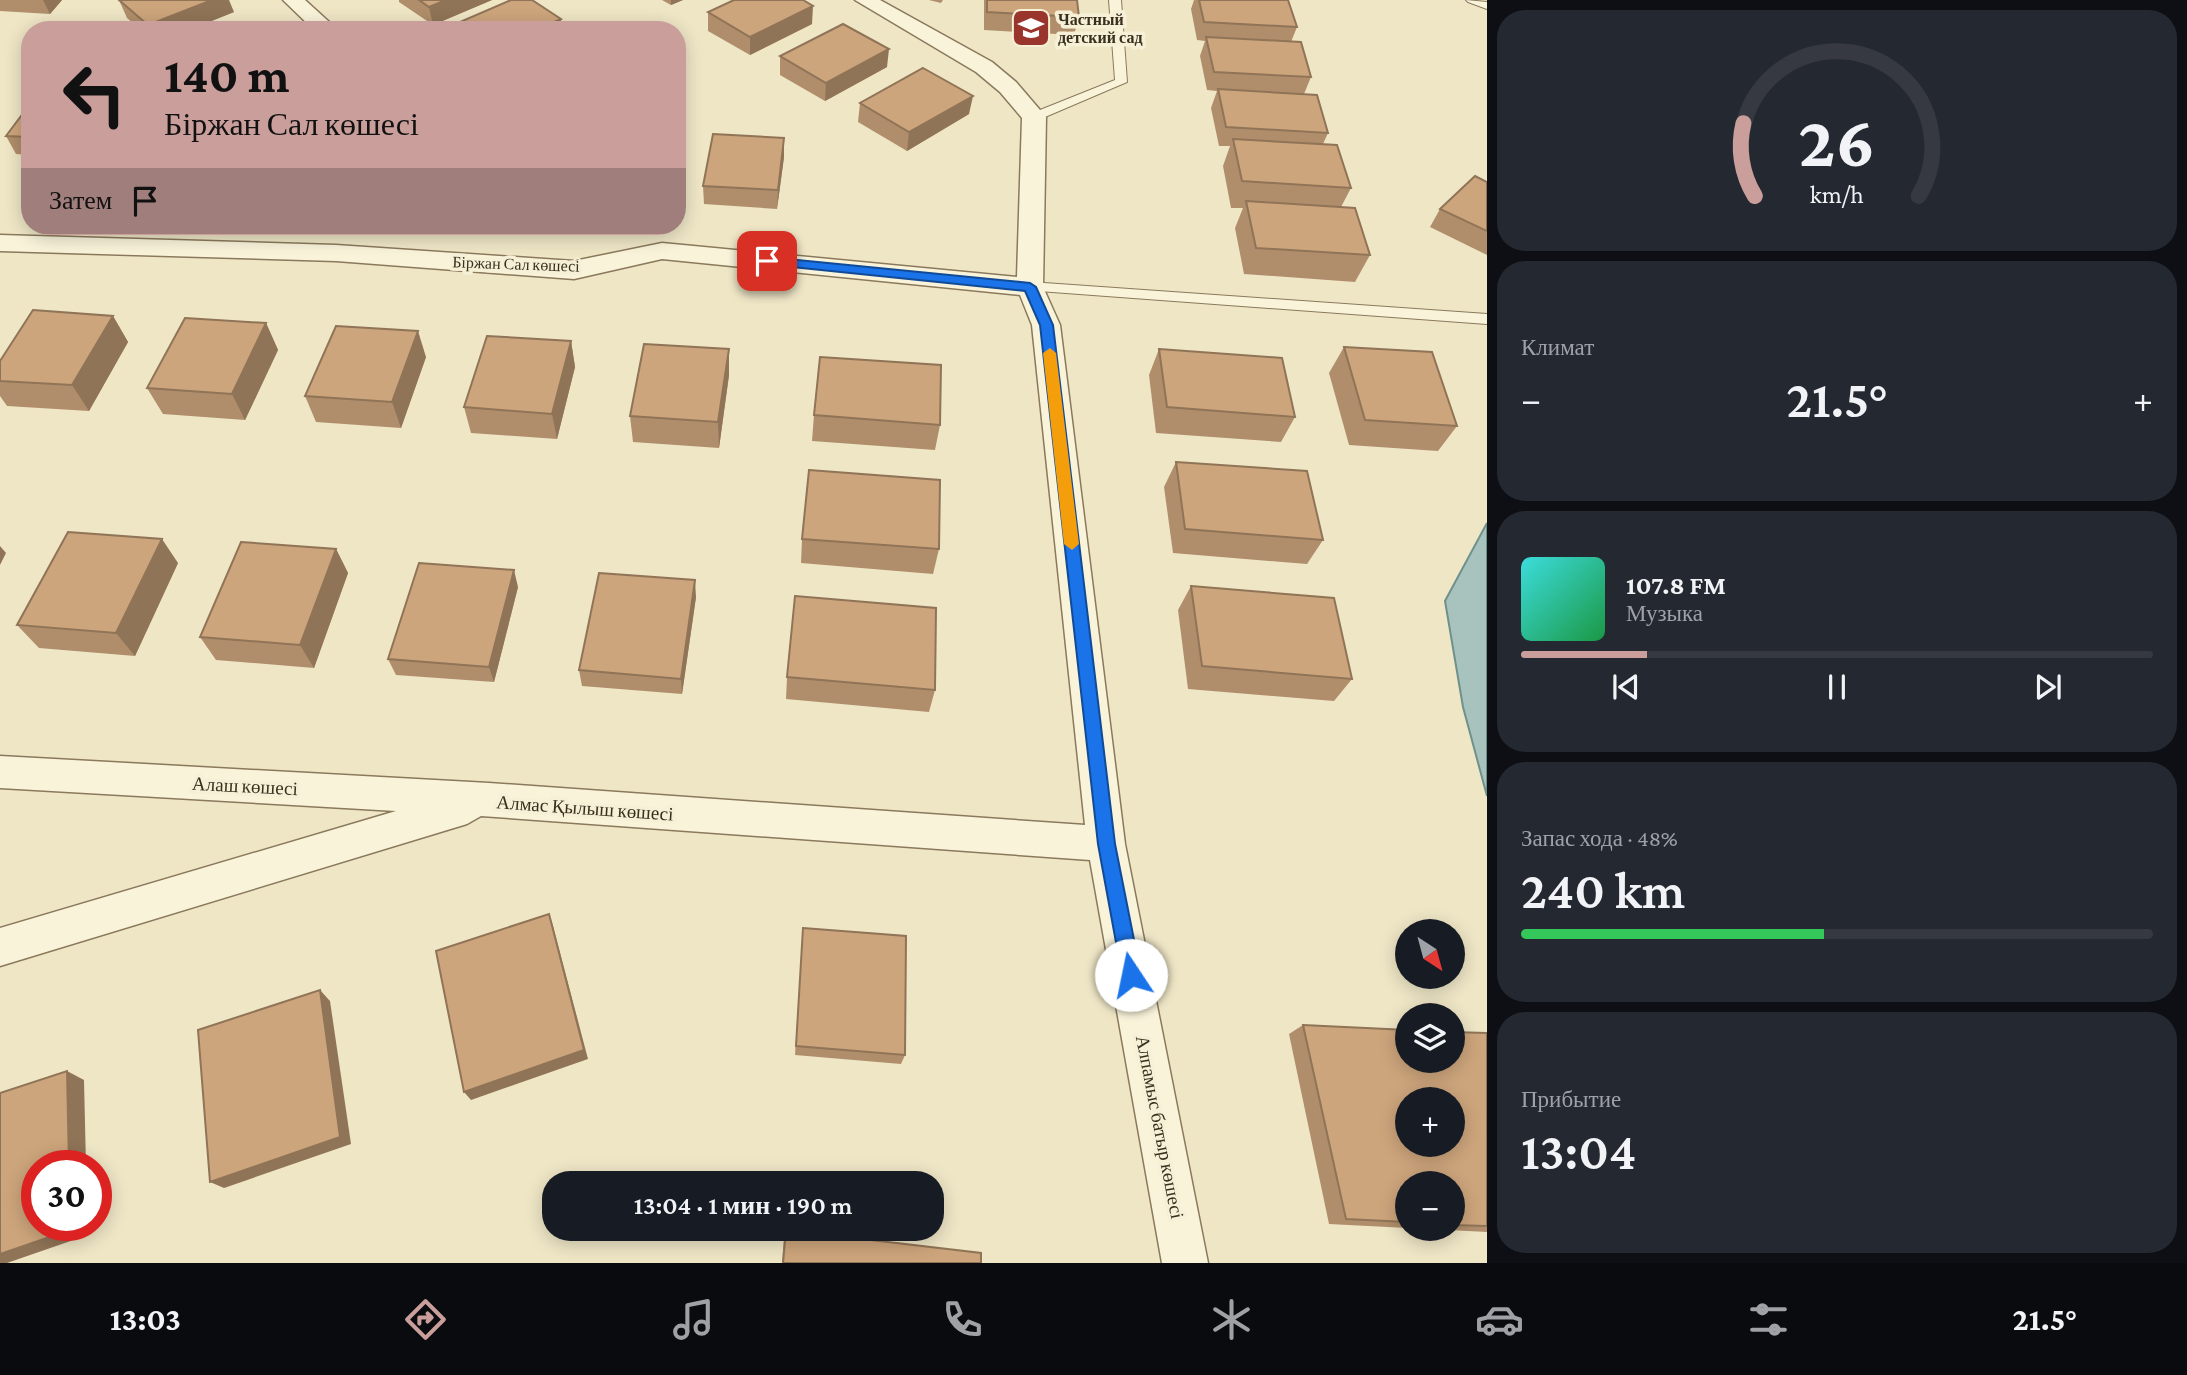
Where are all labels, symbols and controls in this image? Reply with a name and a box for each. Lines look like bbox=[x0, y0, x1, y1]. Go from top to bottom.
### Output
school or university icon: Частный детский сад bbox=[1010, 7, 1052, 49]
place label: Частный детский сад bbox=[1058, 11, 1142, 46]
text: 140 m bbox=[164, 48, 289, 103]
icon: left bbox=[49, 49, 140, 140]
text: 26 bbox=[1799, 102, 1875, 183]
text: Біржан Сал көшесі bbox=[164, 106, 419, 142]
text: km/h bbox=[1810, 181, 1864, 208]
icon: arrive bbox=[126, 182, 164, 220]
text: Затем bbox=[49, 186, 112, 215]
pin bbox=[737, 231, 797, 291]
icon: arrive bbox=[748, 242, 786, 280]
street label: Біржан Сал көшесі bbox=[452, 253, 581, 276]
text: Климат bbox=[1521, 334, 1594, 360]
text: 21.5° bbox=[1786, 370, 1888, 428]
text: − bbox=[1521, 378, 1541, 420]
text: + bbox=[2133, 378, 2153, 420]
text: 107.8 FM bbox=[1626, 571, 1726, 600]
text: Музыка bbox=[1626, 600, 1703, 626]
icon: previous bbox=[1607, 668, 1645, 706]
icon: pause bbox=[1818, 668, 1856, 706]
icon: next bbox=[2029, 668, 2067, 706]
street label: Алаш көшесі bbox=[192, 773, 298, 799]
street label: Алмас Қылыш көшесі bbox=[496, 791, 674, 825]
text: Запас хода · 48% bbox=[1521, 825, 1678, 851]
text: 240 km bbox=[1521, 861, 1685, 919]
north arrow bbox=[1395, 919, 1465, 989]
map controls bbox=[1395, 919, 1465, 1241]
position arrow bbox=[1094, 938, 1168, 1012]
button: layers bbox=[1395, 1003, 1465, 1073]
street label: Алпамыс батыр көшесі bbox=[1132, 1034, 1188, 1220]
text: Прибытие bbox=[1521, 1086, 1621, 1112]
button: + bbox=[1395, 1087, 1465, 1157]
text: 13:04 bbox=[1521, 1122, 1636, 1180]
speed limit sign: 30 bbox=[21, 1150, 112, 1241]
button: − bbox=[1395, 1171, 1465, 1241]
text: 13:04 · 1 мин · 190 m bbox=[634, 1191, 852, 1220]
icon: directions bbox=[401, 1295, 450, 1344]
icon: music bbox=[669, 1295, 718, 1344]
icon: phone bbox=[938, 1295, 987, 1344]
icon: climate bbox=[1207, 1295, 1256, 1344]
icon: car bbox=[1475, 1295, 1524, 1344]
icon: filters bbox=[1744, 1295, 1793, 1344]
text: 13:03 bbox=[110, 1301, 181, 1337]
text: 21.5° bbox=[2013, 1301, 2077, 1337]

